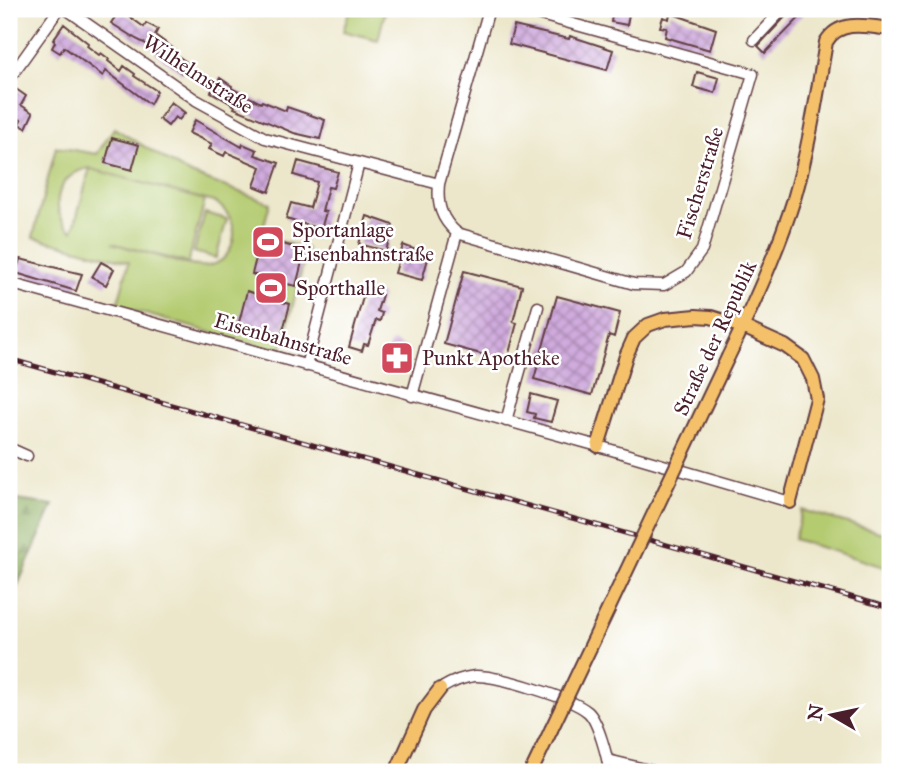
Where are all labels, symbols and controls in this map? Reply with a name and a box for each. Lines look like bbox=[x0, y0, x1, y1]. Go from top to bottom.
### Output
street label: Wilhelmstraße bbox=[138, 29, 258, 119]
street label: Fischerstraße bbox=[671, 124, 729, 242]
place label: Sportanlage Eisenbahnstraße bbox=[292, 217, 434, 267]
sports icon: Sportanlage Eisenbahnstraße bbox=[249, 223, 287, 261]
street label: Straße der Republik bbox=[668, 256, 762, 420]
sports icon: Sporthalle bbox=[252, 269, 290, 307]
place label: Sporthalle bbox=[296, 275, 385, 301]
street label: Eisenbahnstraße bbox=[211, 307, 355, 371]
pharmacy icon: Punkt Apotheke bbox=[378, 339, 416, 377]
place label: Punkt Apotheke bbox=[422, 345, 560, 371]
north arrow bbox=[797, 680, 867, 750]
text: N bbox=[803, 703, 828, 722]

